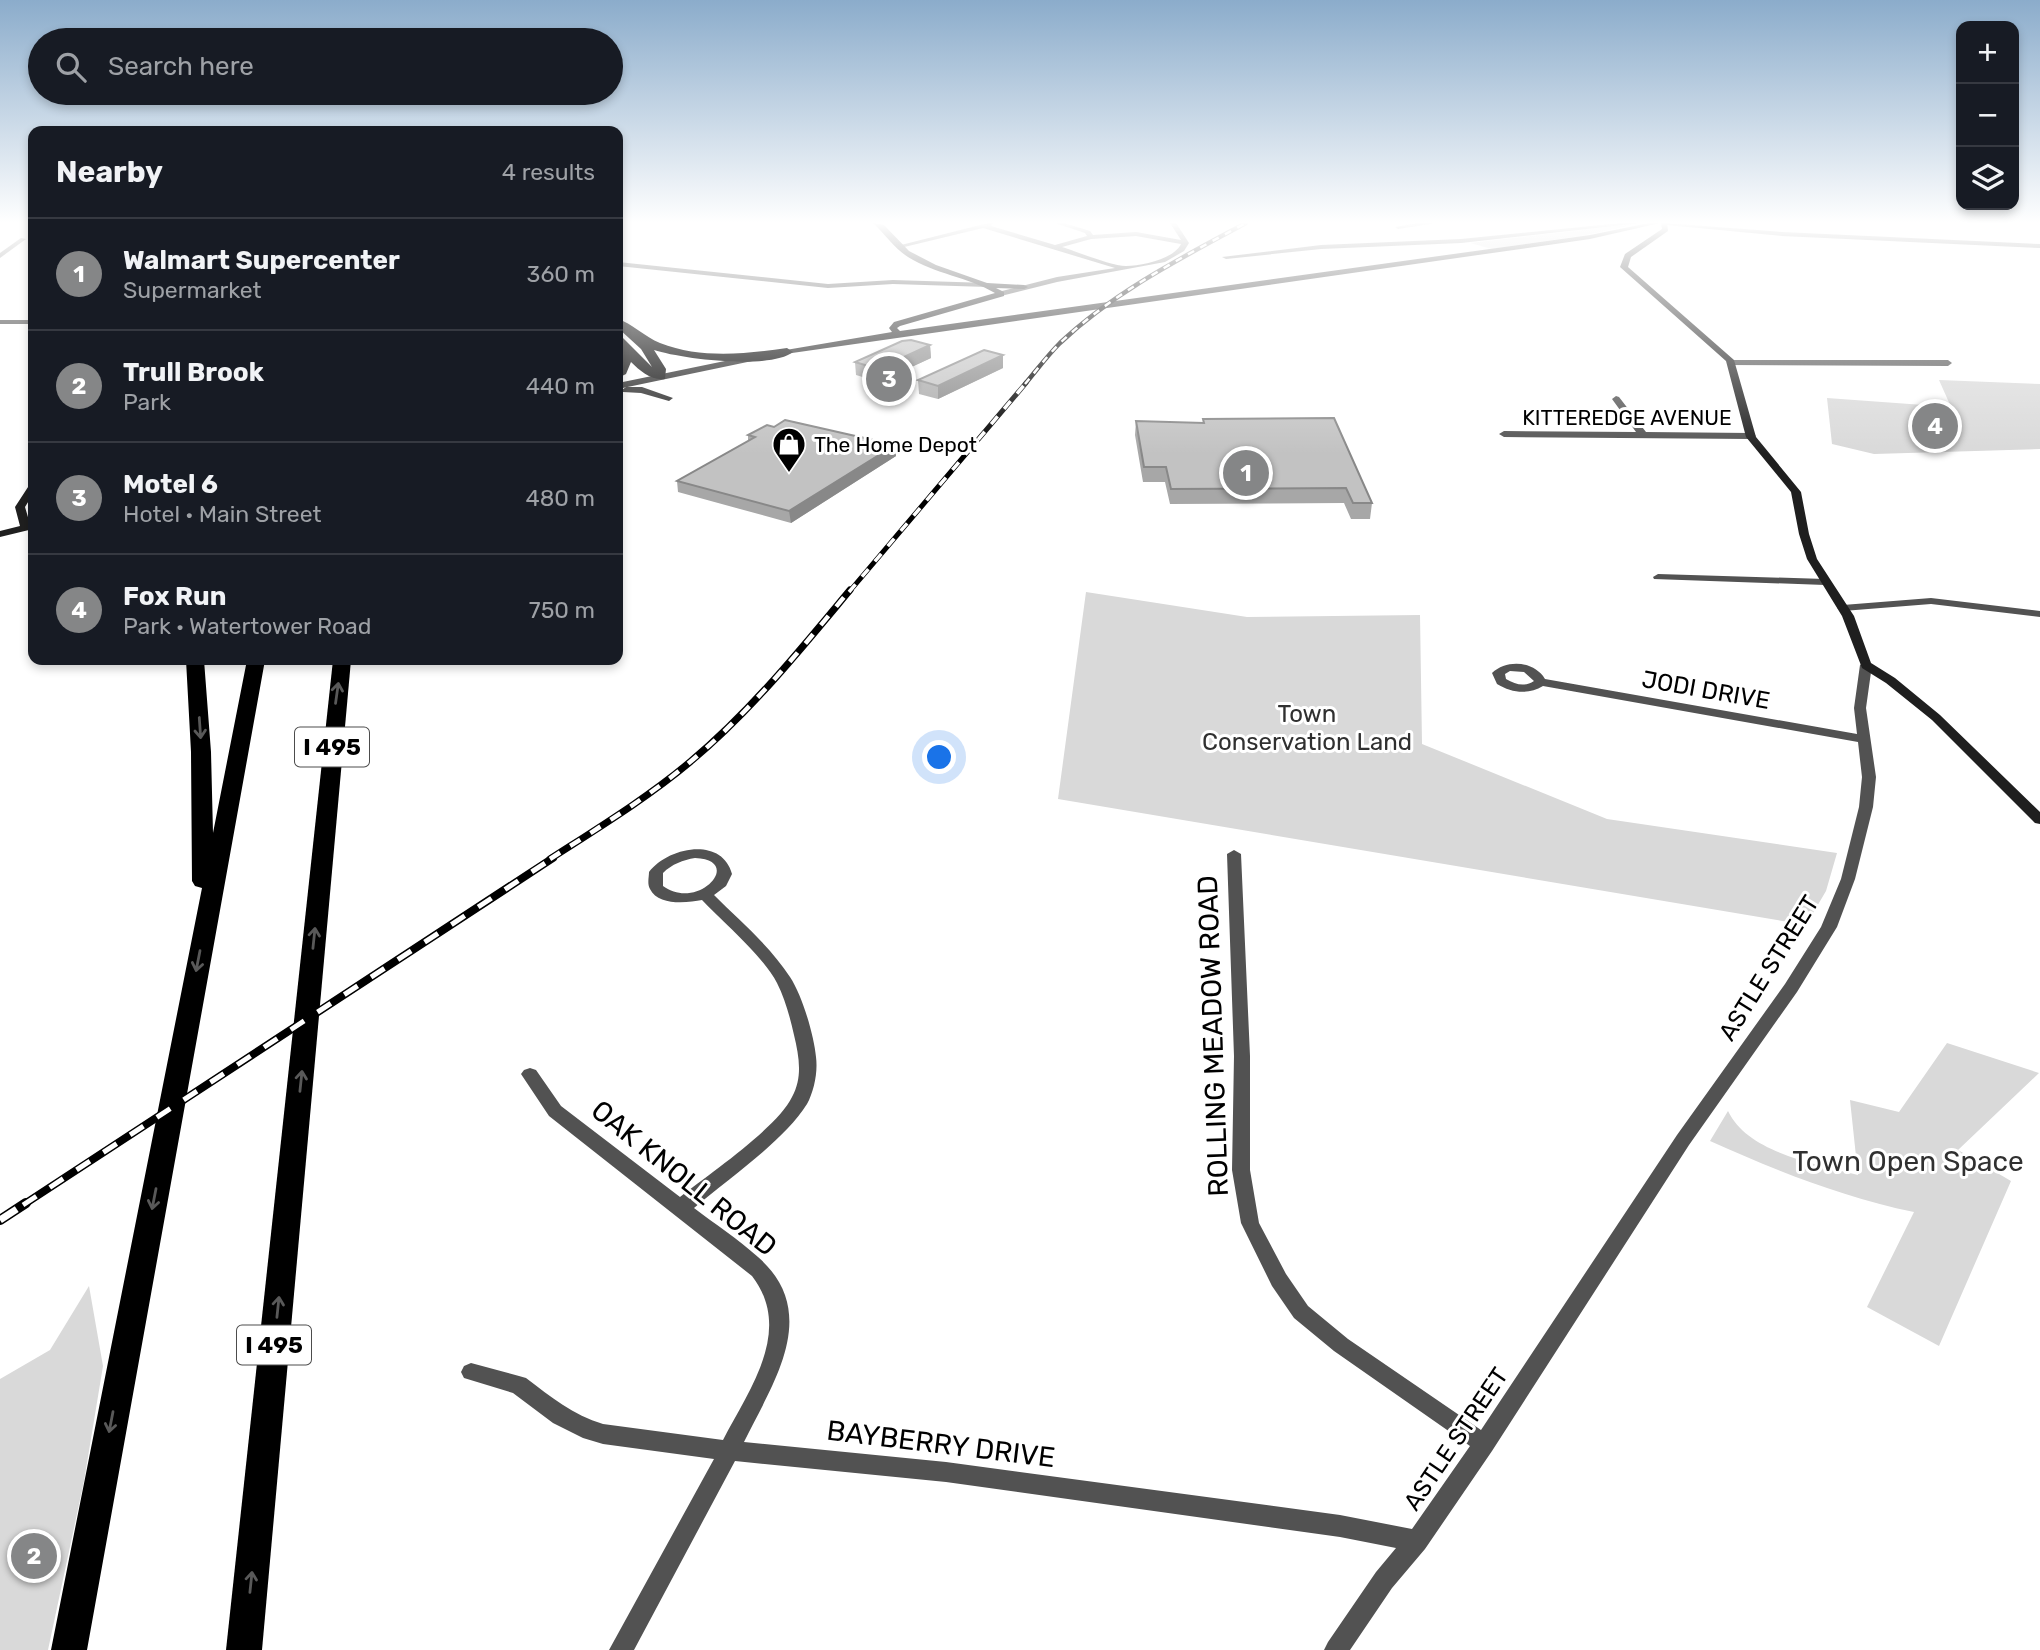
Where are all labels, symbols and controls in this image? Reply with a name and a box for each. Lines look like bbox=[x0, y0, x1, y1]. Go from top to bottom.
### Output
map controls bbox=[1956, 21, 2019, 210]
button: + bbox=[1956, 21, 2019, 84]
search box bbox=[28, 28, 623, 105]
icon: search bbox=[52, 48, 90, 86]
text: Search here bbox=[108, 51, 254, 82]
button: − bbox=[1956, 84, 2019, 147]
button: layers bbox=[1956, 147, 2019, 210]
text: Nearby bbox=[56, 154, 163, 190]
text: 4 results bbox=[502, 158, 595, 186]
text: Walmart Supercenter bbox=[123, 245, 400, 276]
text: 1 bbox=[73, 260, 85, 288]
text: 360 m bbox=[527, 260, 595, 288]
text: Supermarket bbox=[123, 276, 261, 304]
pin: 3 bbox=[866, 353, 912, 405]
text: Trull Brook bbox=[123, 357, 264, 388]
text: 2 bbox=[72, 372, 86, 400]
text: 440 m bbox=[526, 372, 595, 400]
text: Park bbox=[123, 388, 171, 416]
pin: 4 bbox=[1912, 400, 1958, 452]
street label: KITTEREDGE AVENUE bbox=[1522, 405, 1732, 430]
shop icon: The Home Depot bbox=[770, 425, 808, 474]
place label: The Home Depot bbox=[814, 432, 977, 457]
pin: 1 bbox=[1223, 447, 1269, 499]
text: Motel 6 bbox=[123, 469, 218, 500]
text: 3 bbox=[71, 484, 87, 512]
text: 480 m bbox=[525, 484, 595, 512]
text: Hotel · Main Street bbox=[123, 500, 321, 528]
text: Fox Run bbox=[123, 581, 226, 612]
text: 4 bbox=[71, 596, 87, 624]
text: 750 m bbox=[529, 596, 595, 624]
text: Park · Watertower Road bbox=[123, 612, 371, 640]
street label: JODI DRIVE bbox=[1640, 665, 1772, 715]
one-way arrow bbox=[331, 683, 344, 705]
park label: Town Conservation Land bbox=[1202, 700, 1412, 756]
one-way arrow bbox=[194, 716, 207, 739]
road number: I 495 bbox=[295, 727, 369, 766]
your location bbox=[922, 740, 956, 774]
street label: ROLLING MEADOW ROAD bbox=[1191, 875, 1235, 1197]
street label: ASTLE STREET bbox=[1713, 890, 1825, 1046]
one-way arrow bbox=[308, 927, 321, 950]
one-way arrow bbox=[191, 949, 204, 972]
one-way arrow bbox=[295, 1070, 308, 1092]
street label: OAK KNOLL ROAD bbox=[585, 1093, 783, 1263]
park label: Town Open Space bbox=[1792, 1145, 2024, 1178]
one-way arrow bbox=[146, 1187, 160, 1210]
one-way arrow bbox=[272, 1296, 285, 1319]
road number: I 495 bbox=[237, 1326, 311, 1364]
street label: ASTLE STREET bbox=[1398, 1362, 1514, 1516]
one-way arrow bbox=[104, 1410, 118, 1433]
street label: BAYBERRY DRIVE bbox=[825, 1414, 1057, 1474]
pin: 2 bbox=[11, 1530, 57, 1582]
one-way arrow bbox=[245, 1571, 258, 1594]

